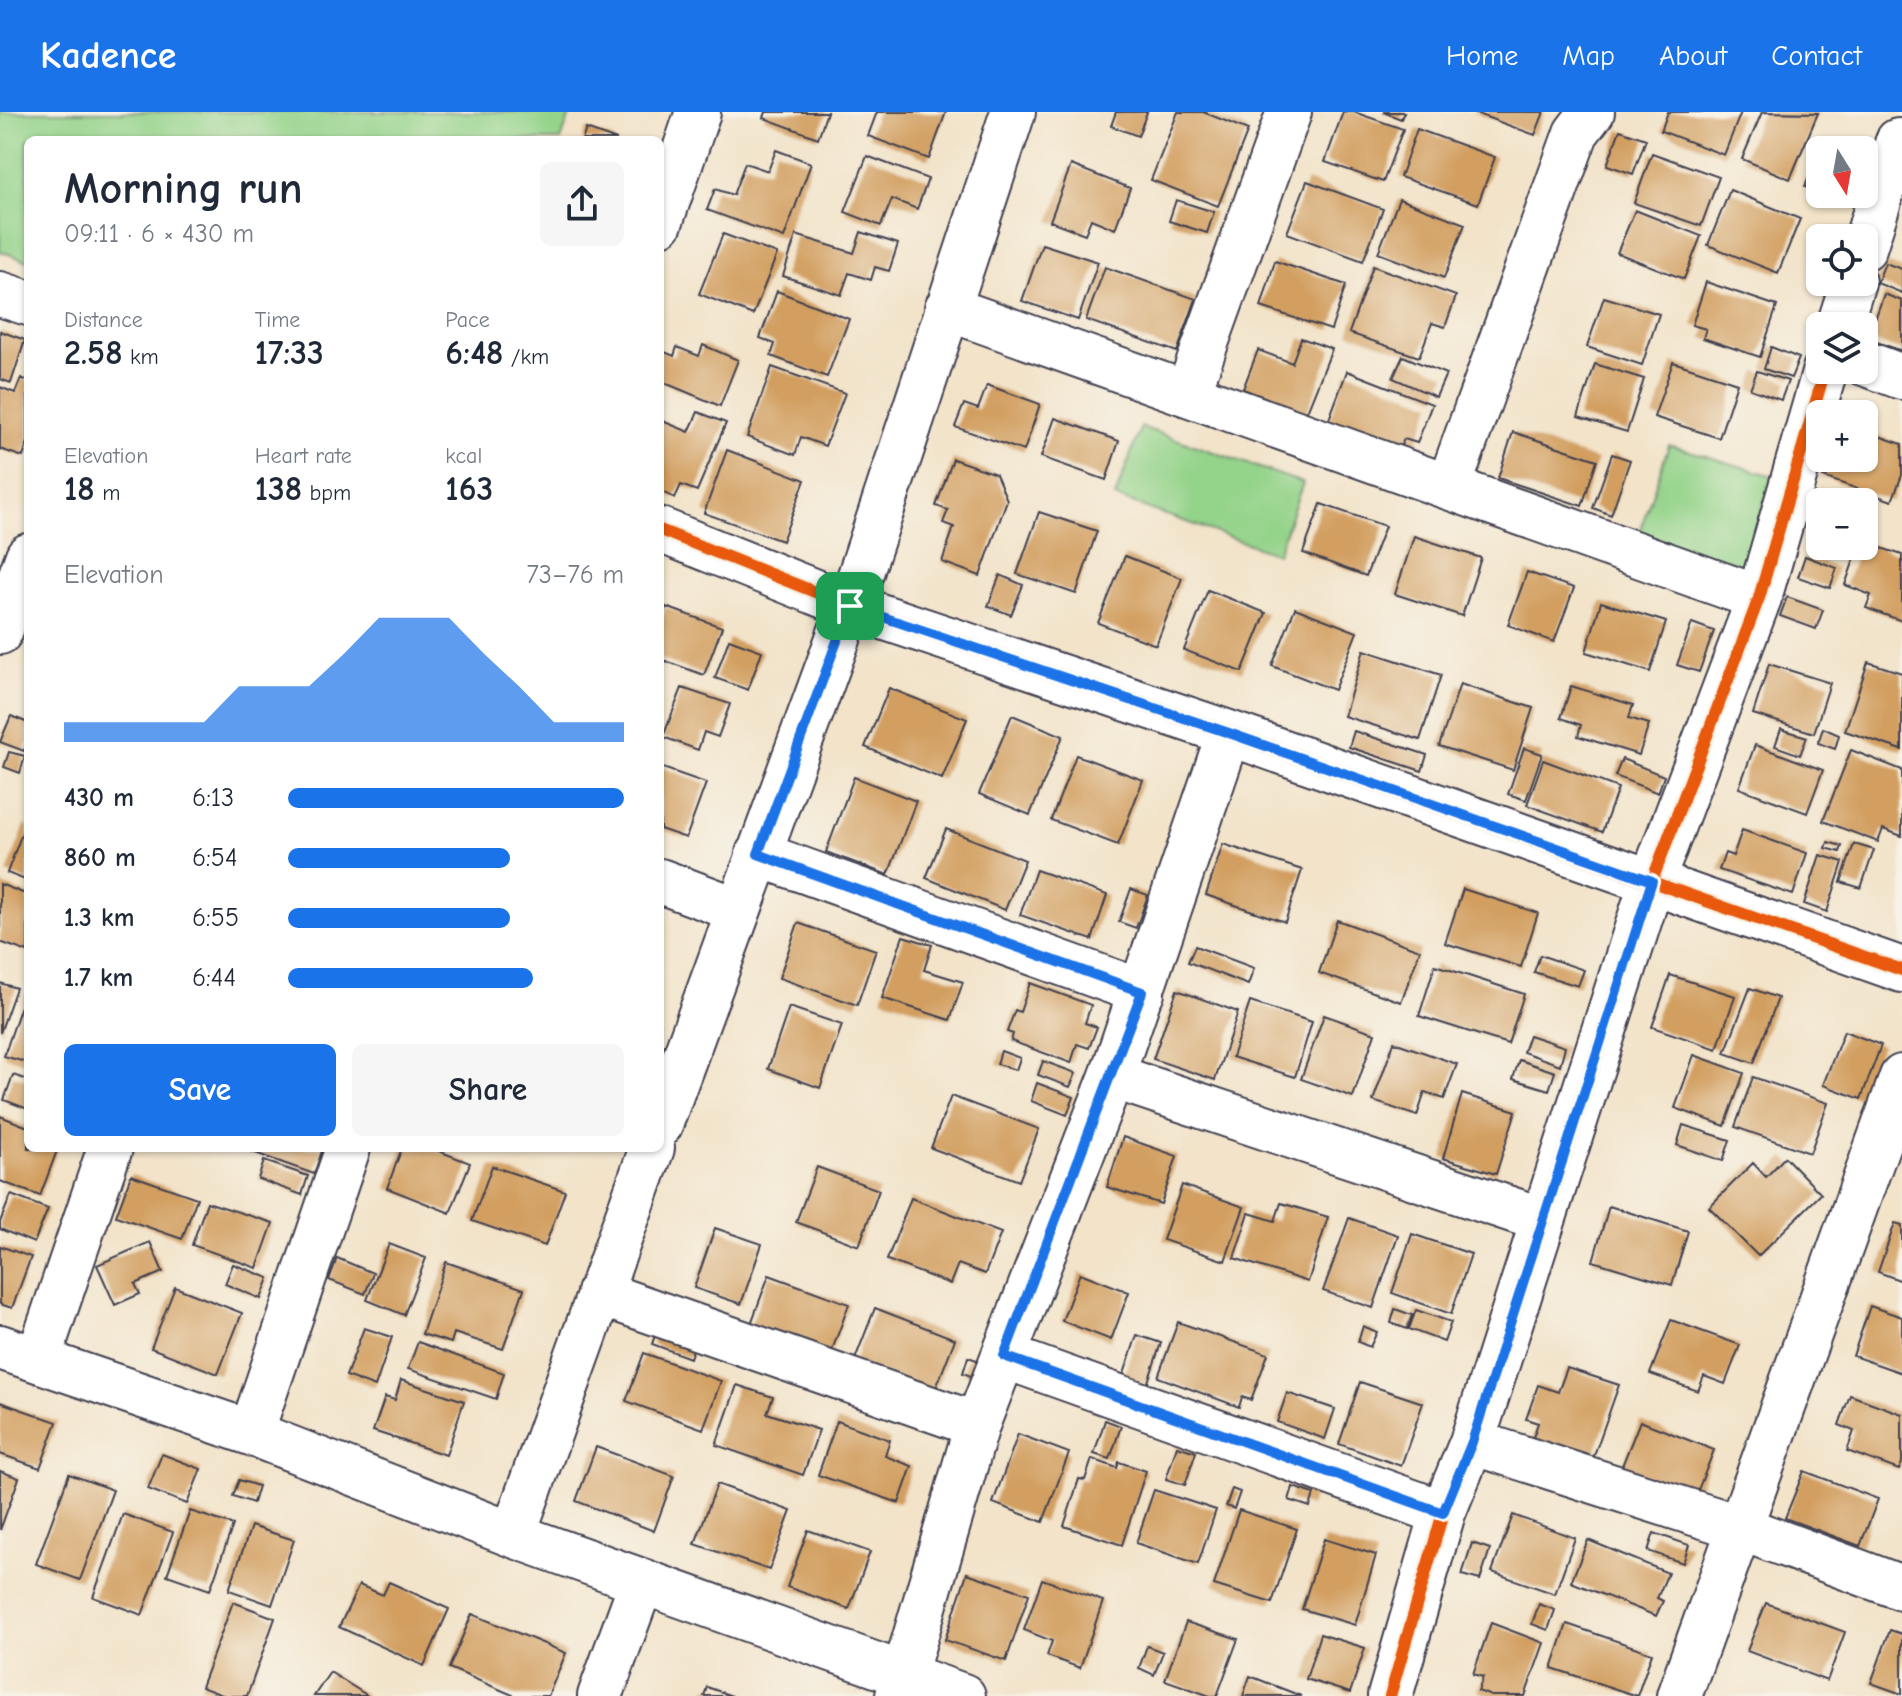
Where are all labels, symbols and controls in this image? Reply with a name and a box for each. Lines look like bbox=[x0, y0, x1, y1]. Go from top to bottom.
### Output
text: Kadence bbox=[40, 34, 176, 78]
text: Home bbox=[1446, 40, 1518, 72]
text: Map bbox=[1562, 40, 1615, 72]
text: About bbox=[1659, 40, 1727, 72]
text: Contact bbox=[1771, 40, 1862, 72]
north arrow bbox=[1806, 136, 1878, 208]
map controls bbox=[1806, 136, 1878, 560]
button: share bbox=[540, 162, 624, 246]
text: Morning run bbox=[64, 163, 303, 214]
text: 09:11 · 6 × 430 m bbox=[64, 219, 254, 249]
button: locate bbox=[1806, 224, 1878, 296]
text: Distance bbox=[64, 307, 143, 333]
text: Time bbox=[255, 307, 300, 333]
text: Pace bbox=[445, 307, 490, 333]
button: layers bbox=[1806, 312, 1878, 384]
text: 2.58 bbox=[64, 333, 123, 373]
text: 17:33 bbox=[255, 333, 324, 373]
text: 6:48 bbox=[445, 333, 504, 373]
text: km bbox=[123, 344, 159, 370]
text: /km bbox=[504, 344, 549, 370]
button: + bbox=[1806, 400, 1878, 472]
text: Elevation bbox=[64, 443, 148, 469]
text: Heart rate bbox=[255, 443, 352, 469]
text: kcal bbox=[445, 443, 482, 469]
text: 18 bbox=[64, 469, 95, 509]
text: 138 bbox=[255, 469, 302, 509]
text: 163 bbox=[445, 469, 493, 509]
text: m bbox=[95, 480, 120, 506]
text: bpm bbox=[302, 480, 351, 506]
button: − bbox=[1806, 488, 1878, 560]
text: Elevation bbox=[64, 560, 164, 590]
text: 73–76 m bbox=[527, 560, 624, 590]
pin bbox=[816, 572, 884, 640]
icon: arrive bbox=[828, 584, 872, 628]
text: 430 m bbox=[64, 783, 134, 813]
text: 6:13 bbox=[192, 783, 234, 813]
text: 860 m bbox=[64, 843, 136, 873]
text: 6:54 bbox=[192, 843, 237, 873]
text: 1.3 km bbox=[64, 903, 134, 933]
text: 6:55 bbox=[192, 903, 239, 933]
text: 1.7 km bbox=[64, 963, 133, 993]
text: 6:44 bbox=[192, 963, 236, 993]
button: Save bbox=[64, 1044, 336, 1136]
button: Share bbox=[352, 1044, 624, 1136]

